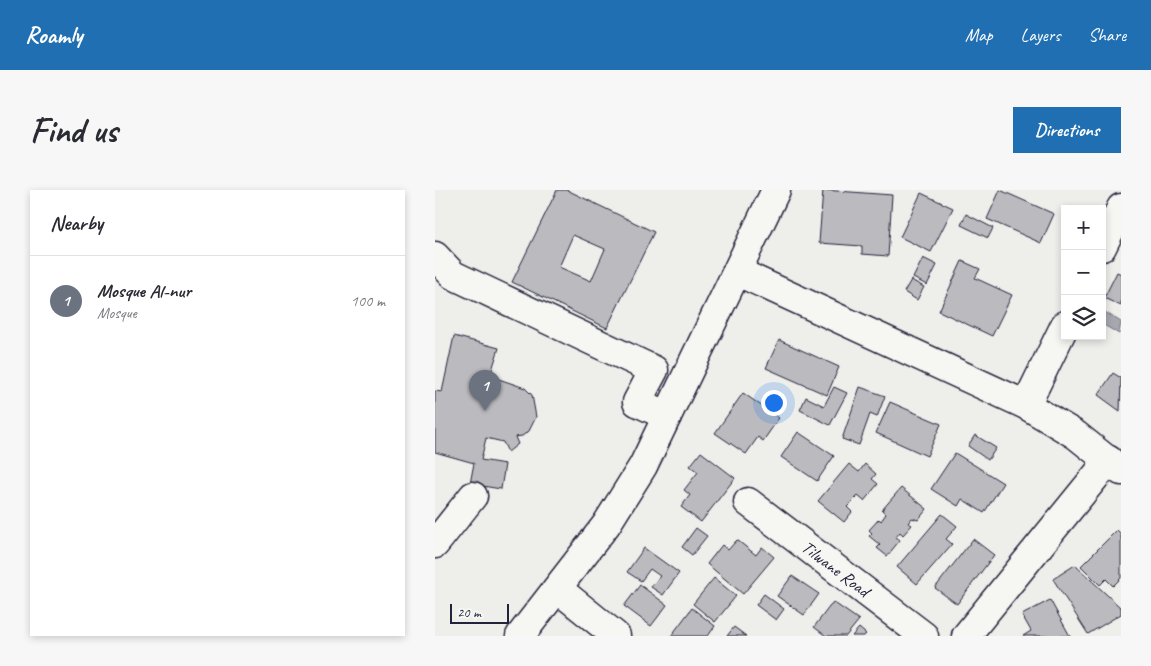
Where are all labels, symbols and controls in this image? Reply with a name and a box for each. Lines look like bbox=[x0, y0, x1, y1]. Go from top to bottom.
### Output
text: Roamly bbox=[25, 20, 82, 50]
text: Map bbox=[965, 24, 993, 46]
text: Layers bbox=[1021, 24, 1060, 46]
text: Share bbox=[1088, 24, 1126, 46]
button: Directions bbox=[1013, 107, 1121, 153]
text: Find us bbox=[30, 108, 117, 153]
map controls bbox=[1061, 205, 1106, 340]
button: + bbox=[1061, 205, 1106, 250]
text: Nearby bbox=[50, 210, 103, 236]
button: − bbox=[1061, 250, 1106, 295]
text: Mosque Al-nur bbox=[97, 279, 191, 303]
text: 1 bbox=[62, 291, 70, 311]
text: 100 m bbox=[351, 291, 385, 311]
button: layers bbox=[1061, 295, 1106, 340]
text: Mosque bbox=[97, 303, 137, 323]
pin: 1 bbox=[469, 370, 501, 411]
your location bbox=[761, 390, 787, 416]
street label: Tilwane Road bbox=[797, 536, 876, 603]
scale bar bbox=[450, 601, 509, 624]
text: 20 m bbox=[457, 604, 481, 621]

